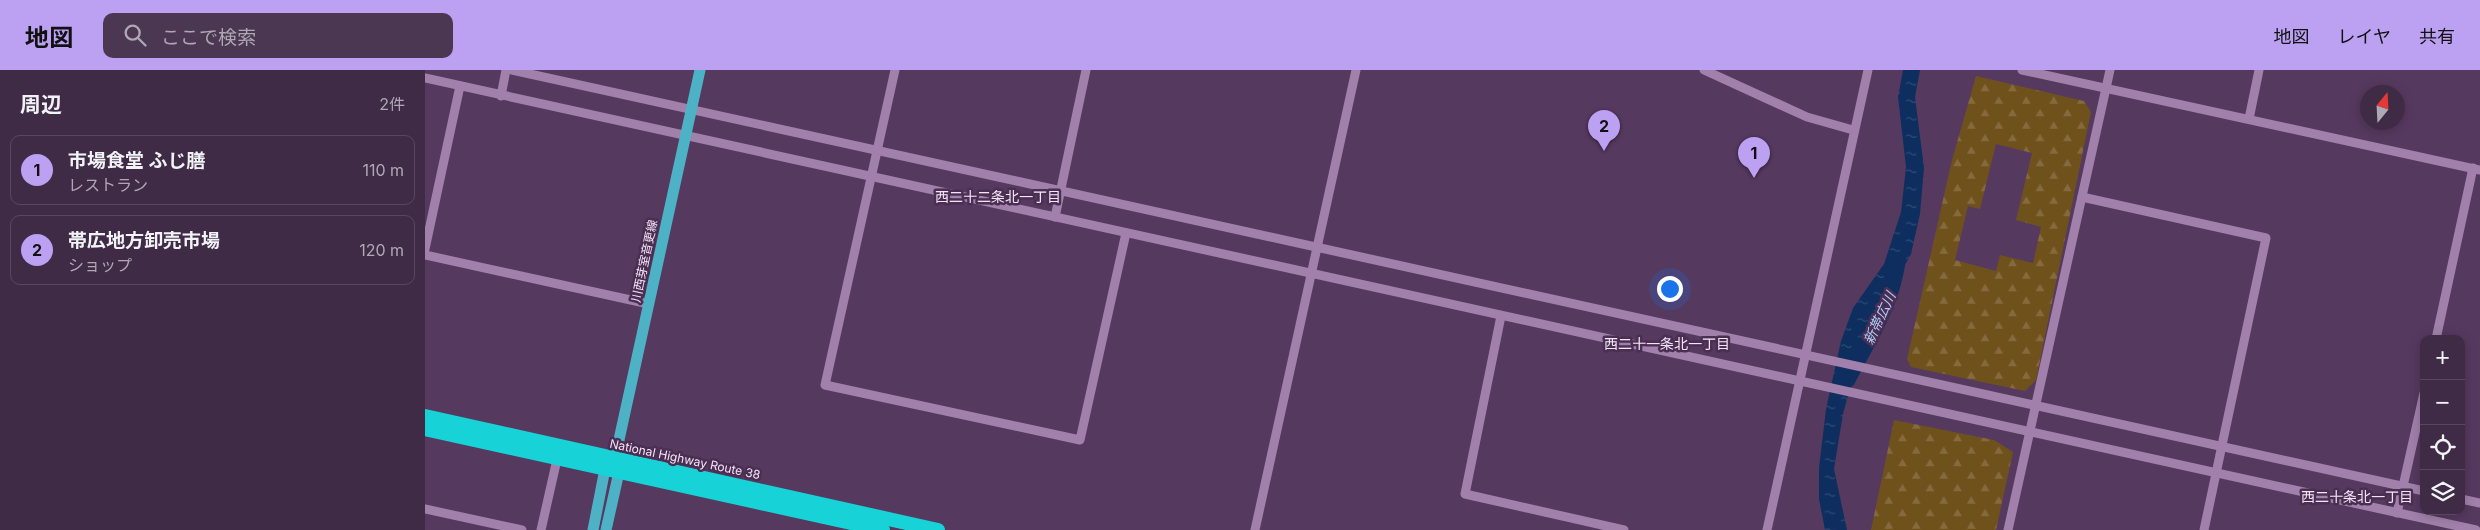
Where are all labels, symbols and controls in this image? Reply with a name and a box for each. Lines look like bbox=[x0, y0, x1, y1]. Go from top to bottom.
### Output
search box bbox=[103, 13, 453, 58]
icon: search bbox=[121, 21, 149, 49]
text: 地図 bbox=[25, 23, 73, 52]
text: ここで検索 bbox=[161, 26, 256, 49]
text: 地図 bbox=[2274, 26, 2310, 47]
text: レイヤ bbox=[2338, 26, 2391, 47]
text: 共有 bbox=[2419, 26, 2455, 47]
north arrow bbox=[2360, 85, 2405, 130]
text: 周辺 bbox=[20, 92, 62, 117]
text: 2件 bbox=[379, 94, 405, 114]
pin: 2 bbox=[1588, 110, 1620, 151]
pin: 1 bbox=[1738, 137, 1770, 178]
text: 市場食堂 ふじ膳 bbox=[68, 149, 206, 172]
text: 1 bbox=[34, 160, 40, 180]
text: 110 m bbox=[362, 160, 404, 180]
text: レストラン bbox=[68, 175, 148, 195]
district label: 西二十二条北一丁目 bbox=[935, 188, 1061, 205]
street label: 川西芽室音更線 bbox=[628, 218, 660, 304]
text: 帯広地方卸売市場 bbox=[68, 229, 220, 252]
text: 2 bbox=[32, 240, 42, 260]
text: 120 m bbox=[359, 240, 404, 260]
text: ショップ bbox=[68, 255, 132, 275]
your location bbox=[1657, 276, 1683, 302]
water label: 新帯広川 bbox=[1859, 287, 1899, 347]
district label: 西二十一条北一丁目 bbox=[1604, 335, 1730, 352]
map controls bbox=[2420, 335, 2465, 515]
button: + bbox=[2420, 335, 2465, 380]
button: − bbox=[2420, 380, 2465, 425]
button: locate bbox=[2420, 425, 2465, 470]
street label: National Highway Route 38 bbox=[608, 436, 762, 482]
button: layers bbox=[2420, 470, 2465, 515]
district label: 西二十条北一丁目 bbox=[2301, 488, 2413, 505]

